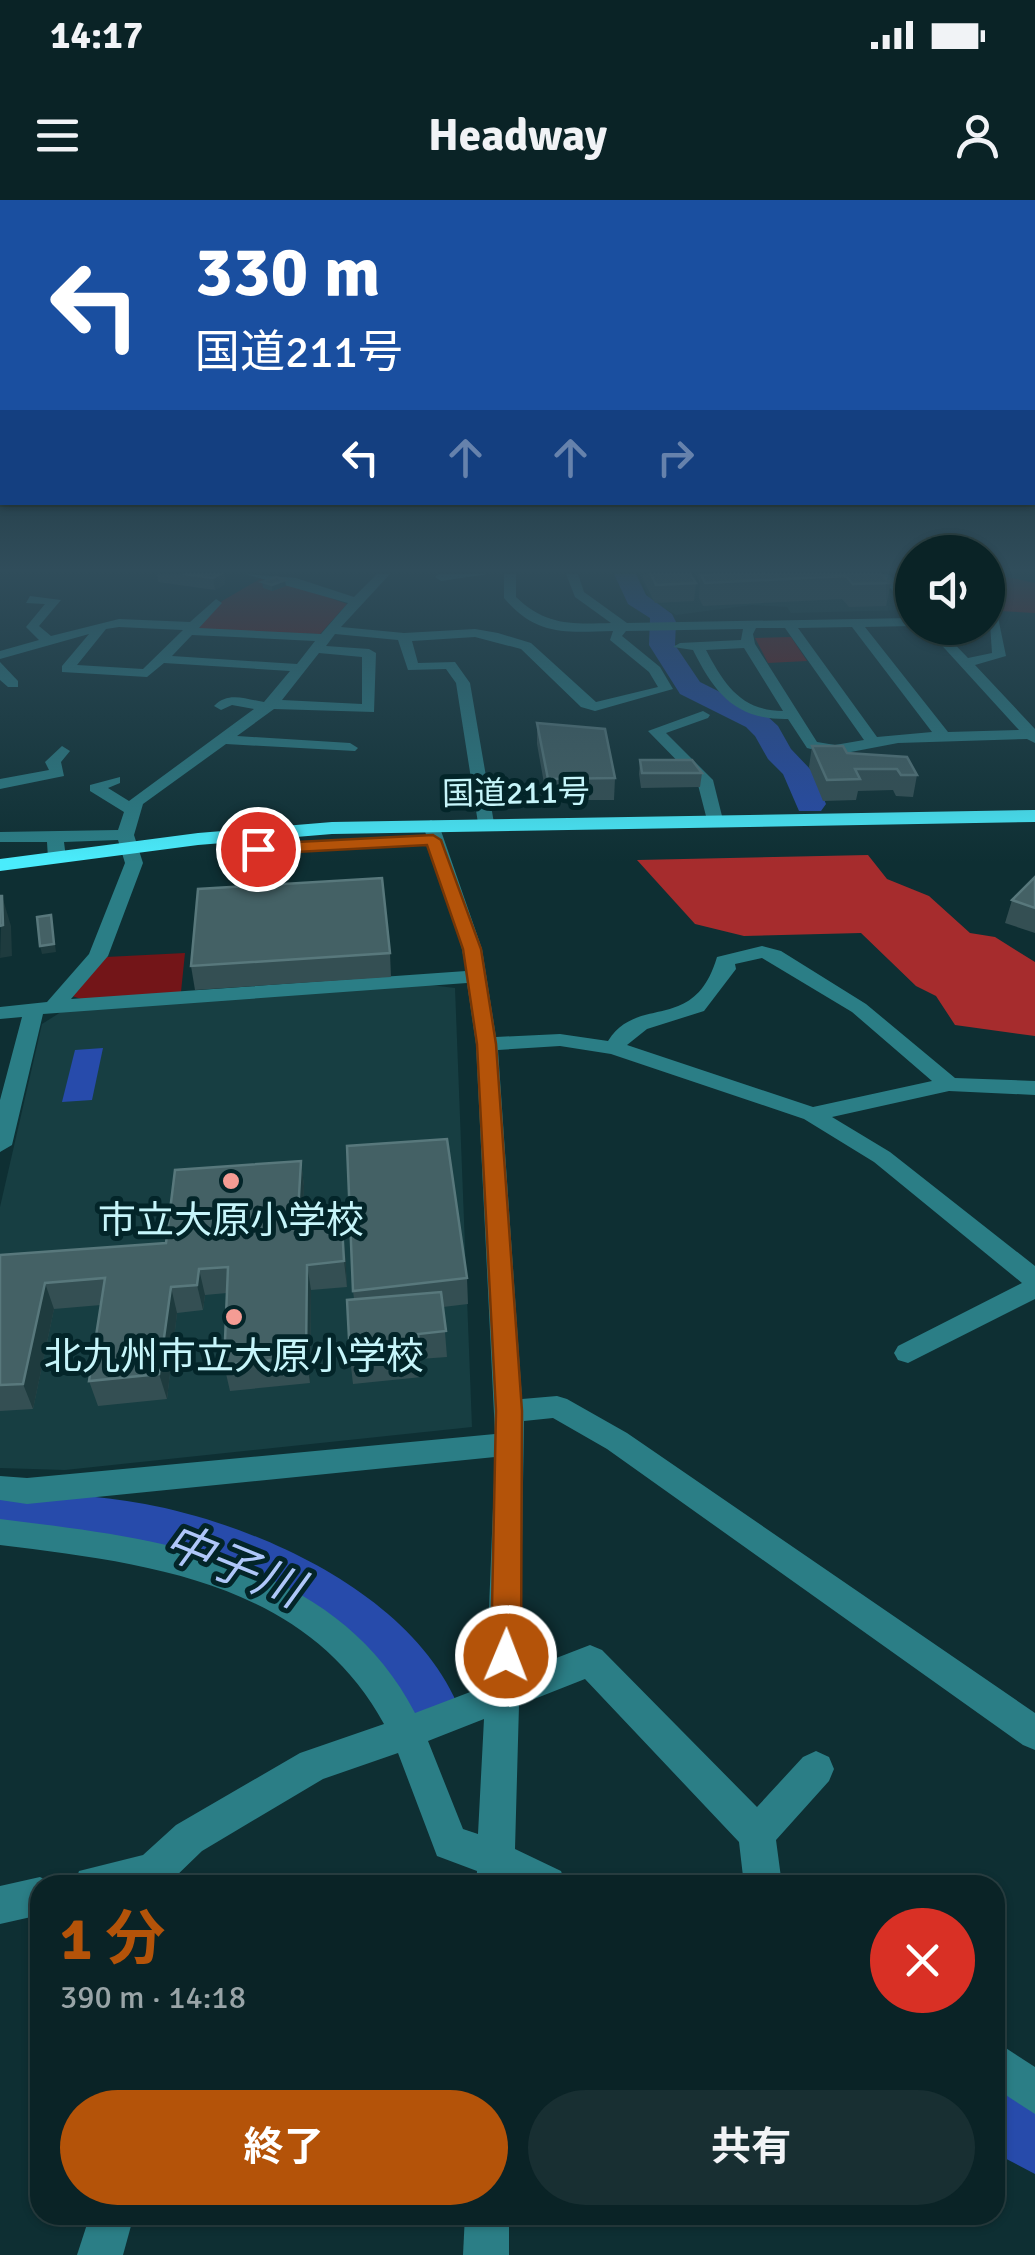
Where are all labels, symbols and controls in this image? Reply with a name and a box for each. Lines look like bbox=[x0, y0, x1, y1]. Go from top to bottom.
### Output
text: 14:17 bbox=[50, 12, 143, 59]
icon: menu bbox=[30, 108, 85, 163]
text: Headway bbox=[428, 108, 607, 163]
icon: person bbox=[950, 108, 1005, 163]
text: 330 m bbox=[195, 229, 380, 315]
icon: left bbox=[30, 240, 160, 370]
text: 国道211号 bbox=[195, 325, 403, 380]
icon: left bbox=[333, 430, 388, 485]
icon: ahead bbox=[438, 430, 493, 485]
icon: ahead bbox=[543, 430, 598, 485]
icon: right bbox=[648, 430, 703, 485]
map controls bbox=[895, 535, 1005, 645]
button: sound bbox=[895, 535, 1005, 645]
street label: 国道211号 bbox=[442, 772, 590, 814]
pin bbox=[216, 807, 301, 892]
icon: arrive bbox=[231, 822, 286, 877]
marker: 市立大原小学校 bbox=[220, 1170, 242, 1192]
place label: 市立大原小学校 bbox=[98, 1197, 364, 1244]
marker: 北九州市立大原小学校 bbox=[223, 1306, 245, 1328]
place label: 北九州市立大原小学校 bbox=[44, 1333, 424, 1380]
water label: 中子川 bbox=[155, 1512, 315, 1622]
position arrow bbox=[454, 1604, 558, 1708]
text: 1 分 bbox=[60, 1903, 166, 1977]
button: close bbox=[870, 1908, 975, 2013]
text: 390 m · 14:18 bbox=[60, 1978, 246, 2017]
button: 終了 bbox=[60, 2090, 508, 2205]
button: 共有 bbox=[528, 2090, 975, 2205]

